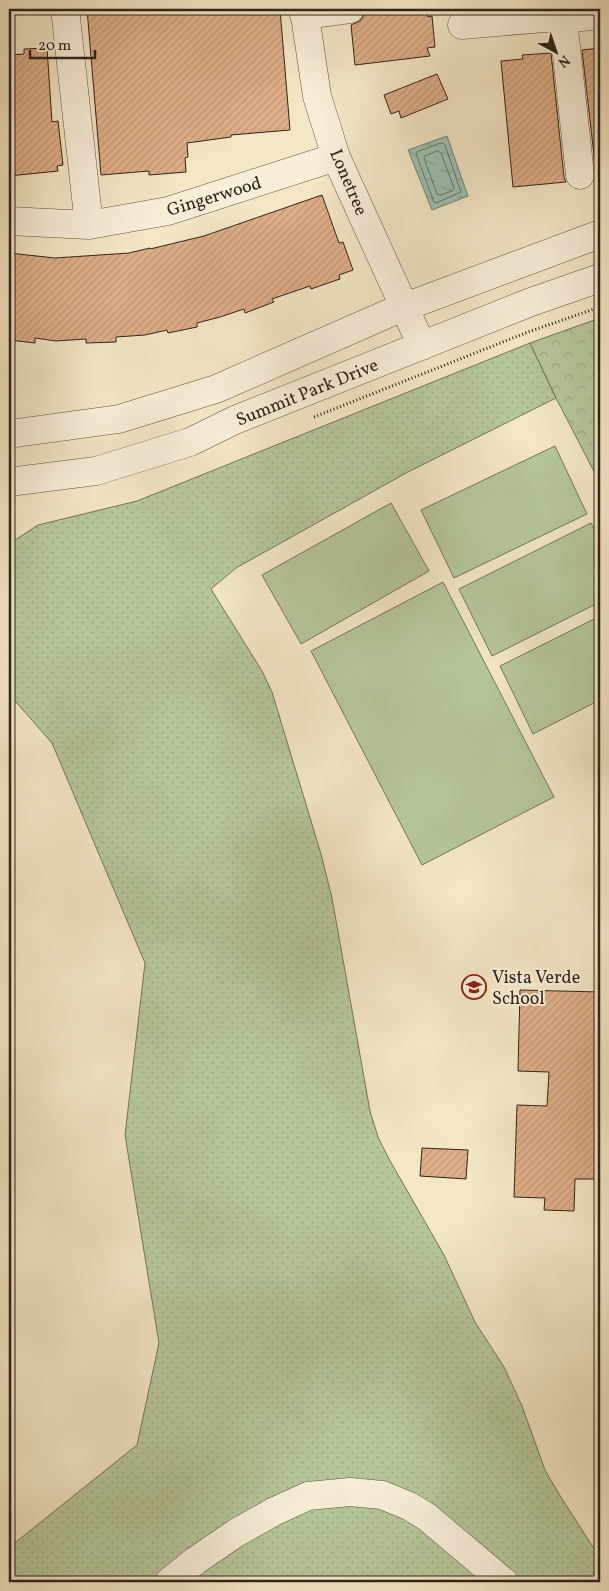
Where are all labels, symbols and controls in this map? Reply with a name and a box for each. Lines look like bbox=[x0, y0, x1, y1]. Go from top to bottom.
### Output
scale bar bbox=[30, 28, 95, 60]
north arrow bbox=[532, 28, 582, 78]
text: 20 m bbox=[38, 36, 71, 57]
text: N bbox=[553, 50, 573, 71]
street label: Lonetree bbox=[322, 146, 373, 220]
street label: Gingerwood bbox=[164, 171, 265, 224]
street label: Summit Park Drive bbox=[233, 353, 383, 433]
place label: Vista Verde School bbox=[492, 966, 580, 1012]
school or university icon: Vista Verde School bbox=[461, 974, 487, 1000]

